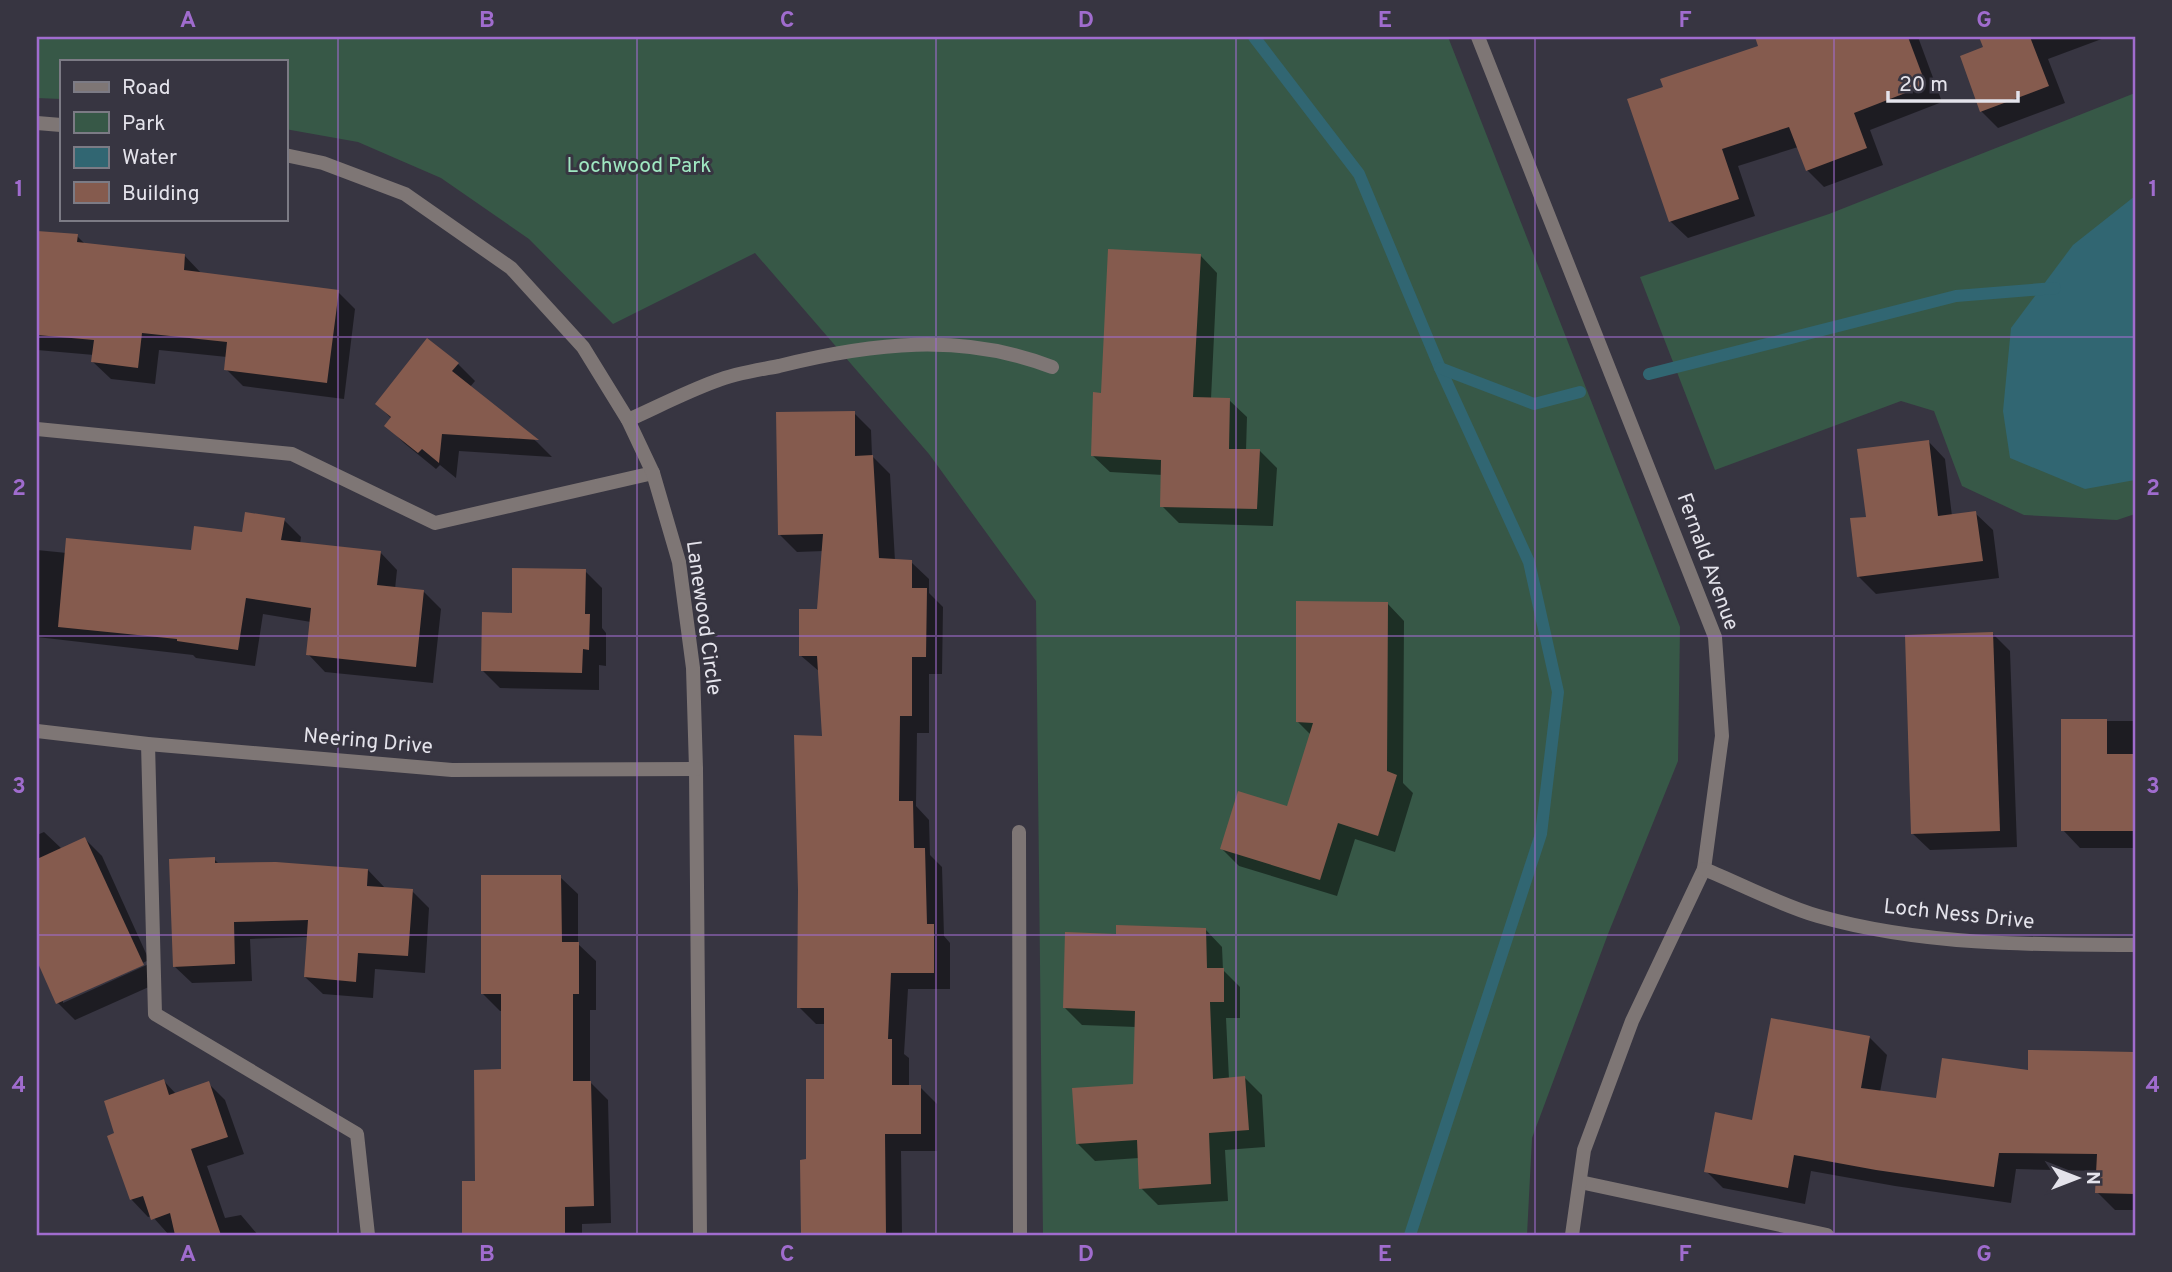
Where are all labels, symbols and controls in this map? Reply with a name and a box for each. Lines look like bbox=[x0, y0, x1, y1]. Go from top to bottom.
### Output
text: A bbox=[180, 7, 196, 36]
text: B bbox=[479, 7, 495, 36]
text: C bbox=[780, 7, 794, 36]
text: D bbox=[1078, 7, 1094, 36]
text: E bbox=[1378, 7, 1392, 36]
text: F bbox=[1678, 7, 1692, 36]
text: G bbox=[1976, 7, 1992, 36]
legend bbox=[60, 60, 287, 220]
scale bar bbox=[1888, 60, 2018, 104]
text: 20 m bbox=[1899, 72, 1948, 99]
text: Road bbox=[122, 75, 171, 102]
text: Park bbox=[122, 111, 165, 138]
text: Water bbox=[122, 145, 177, 172]
park label: Lochwood Park bbox=[567, 153, 711, 180]
text: 1 bbox=[14, 176, 24, 205]
text: 1 bbox=[2148, 176, 2158, 205]
text: Building bbox=[122, 181, 200, 208]
text: 2 bbox=[12, 475, 26, 504]
text: 2 bbox=[2146, 475, 2160, 504]
street label: Fernald Avenue bbox=[1670, 490, 1744, 634]
street label: Lanewood Circle bbox=[679, 539, 727, 697]
street label: Neering Drive bbox=[302, 723, 434, 761]
text: 3 bbox=[12, 773, 26, 802]
text: 3 bbox=[2146, 773, 2160, 802]
street label: Loch Ness Drive bbox=[1882, 894, 2036, 936]
text: 4 bbox=[12, 1072, 26, 1101]
text: 4 bbox=[2146, 1072, 2160, 1101]
north arrow bbox=[2042, 1142, 2112, 1212]
text: N bbox=[2080, 1171, 2104, 1185]
text: A bbox=[180, 1241, 196, 1270]
text: B bbox=[479, 1241, 495, 1270]
text: C bbox=[780, 1241, 794, 1270]
text: D bbox=[1078, 1241, 1094, 1270]
text: E bbox=[1378, 1241, 1392, 1270]
text: F bbox=[1678, 1241, 1692, 1270]
text: G bbox=[1976, 1241, 1992, 1270]

